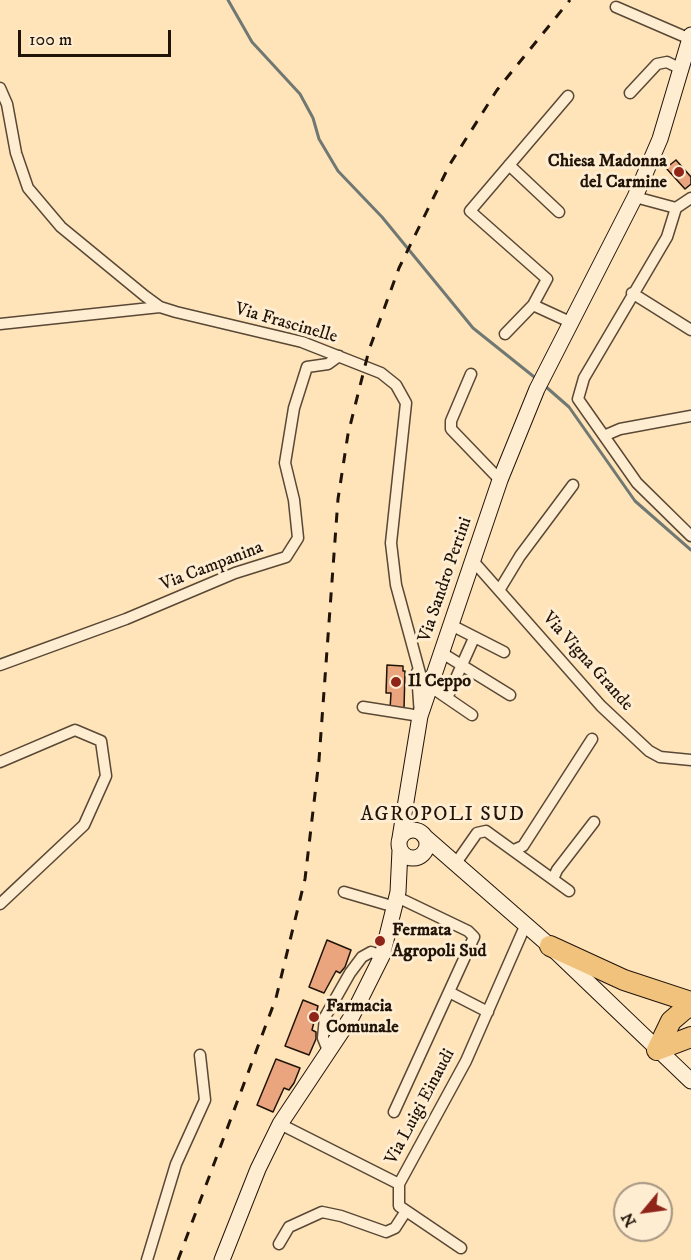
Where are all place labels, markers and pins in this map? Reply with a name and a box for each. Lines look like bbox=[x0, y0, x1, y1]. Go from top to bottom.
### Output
place label: Chiesa Madonna del Carmine bbox=[548, 151, 667, 194]
marker: Chiesa Madonna del Carmine bbox=[672, 165, 686, 179]
place label: Il Ceppo bbox=[408, 671, 471, 693]
marker: Il Ceppo bbox=[389, 675, 403, 689]
place label: Fermata Agropoli Sud bbox=[392, 920, 486, 962]
marker: Fermata Agropoli Sud bbox=[373, 934, 387, 948]
place label: Farmacia Comunale bbox=[326, 996, 399, 1038]
marker: Farmacia Comunale bbox=[307, 1010, 321, 1024]

